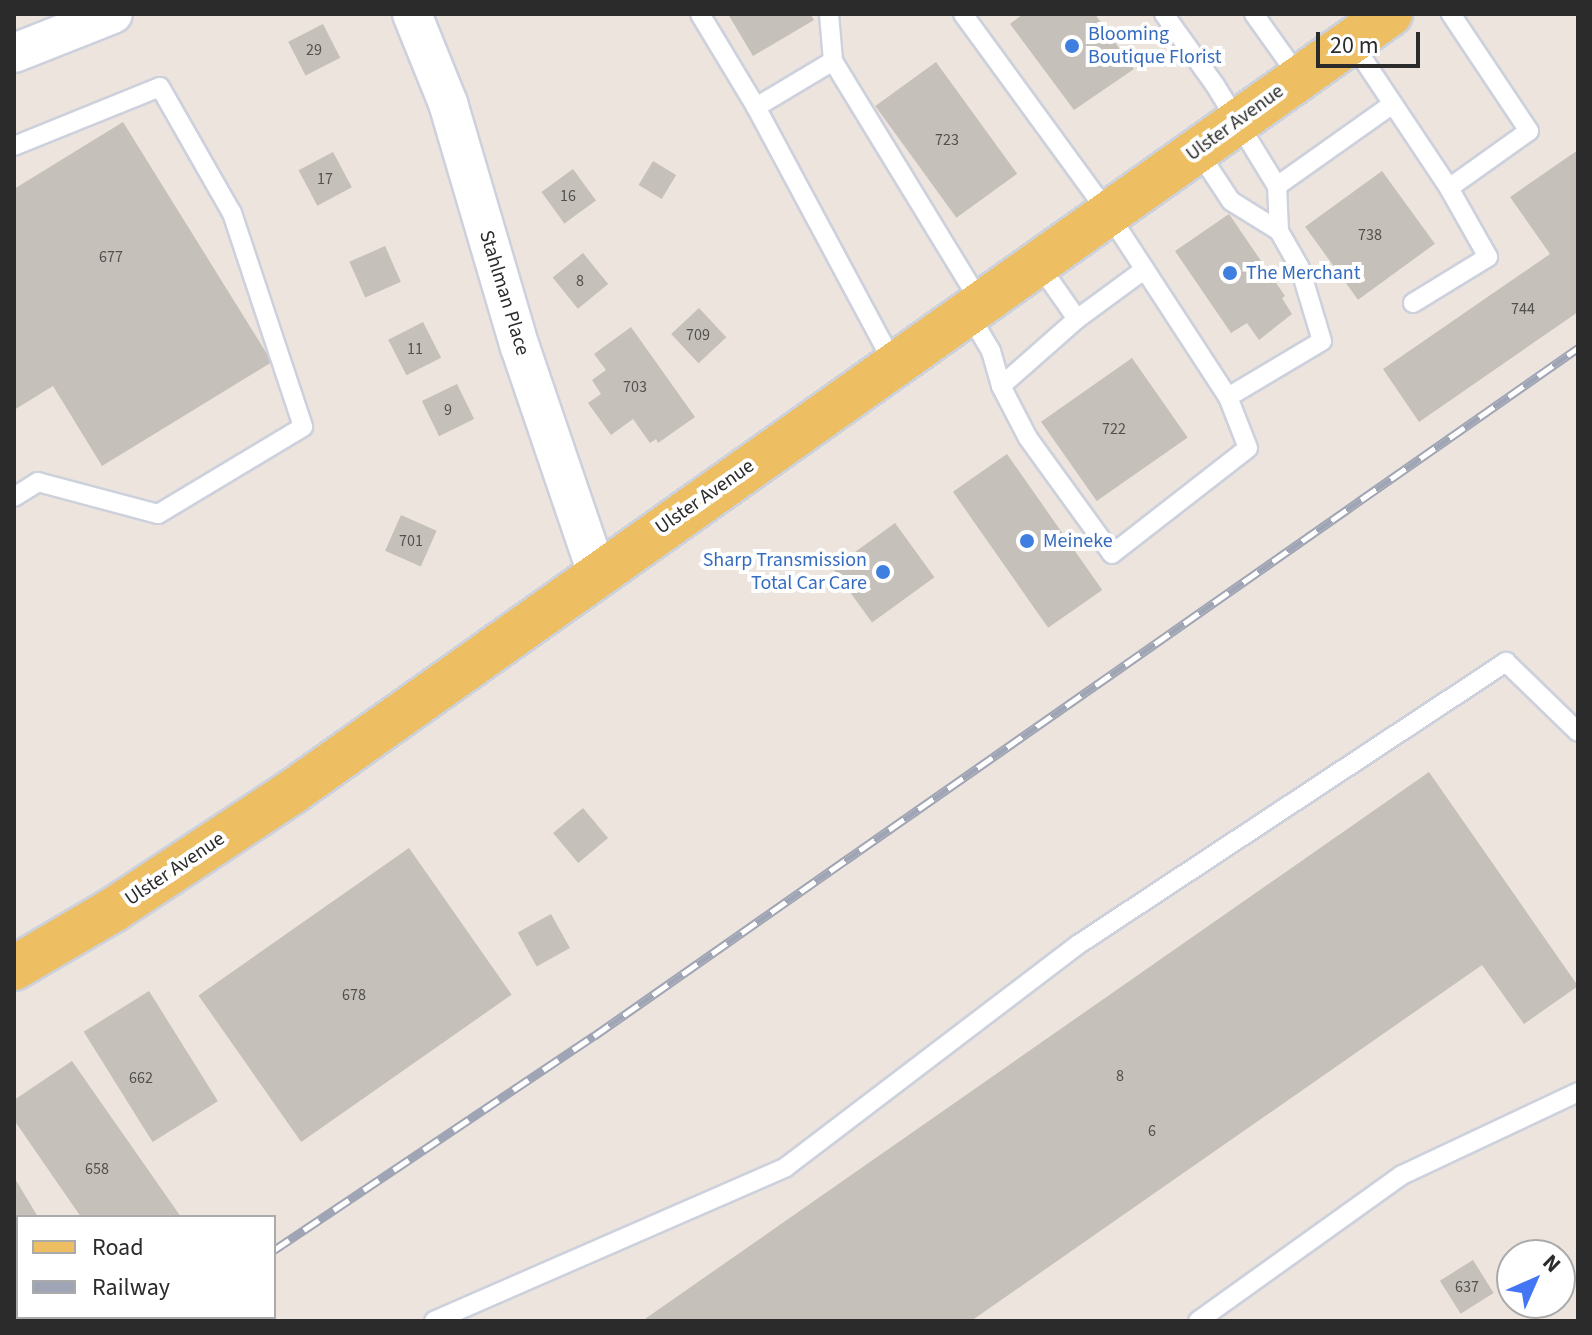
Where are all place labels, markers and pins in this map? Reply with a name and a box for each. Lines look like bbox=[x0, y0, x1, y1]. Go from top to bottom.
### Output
place label: Blooming Boutique Florist bbox=[1088, 22, 1221, 69]
marker: Blooming Boutique Florist bbox=[1063, 37, 1081, 55]
place label: The Merchant bbox=[1246, 261, 1360, 285]
marker: The Merchant bbox=[1221, 264, 1239, 282]
place label: Meineke bbox=[1043, 529, 1113, 553]
marker: Meineke bbox=[1018, 532, 1036, 550]
place label: Sharp Transmission Total Car Care bbox=[703, 548, 867, 595]
marker: Sharp Transmission Total Car Care bbox=[874, 563, 892, 581]

